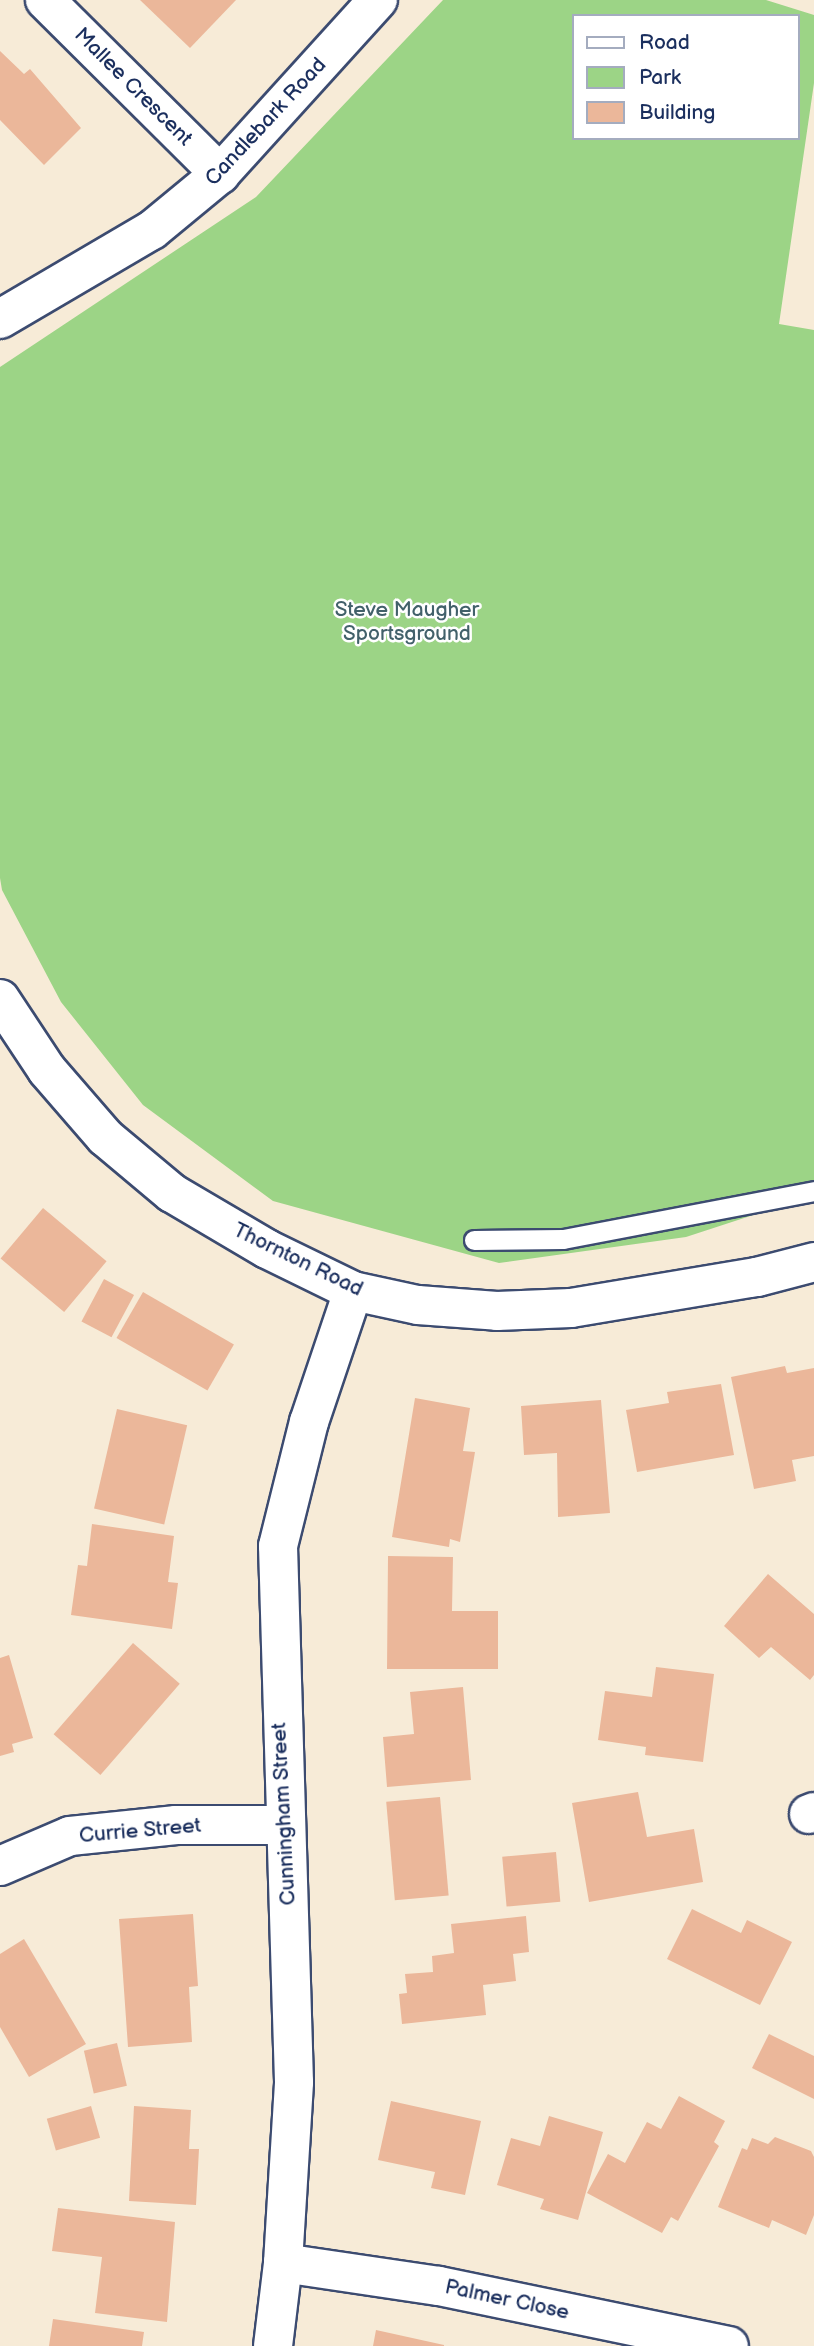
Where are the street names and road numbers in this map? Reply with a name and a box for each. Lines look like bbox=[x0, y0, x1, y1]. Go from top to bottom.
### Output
street label: Mallee Crescent bbox=[69, 23, 197, 151]
street label: Candlebark Road bbox=[200, 53, 332, 191]
street label: Thornton Road bbox=[229, 1218, 367, 1302]
street label: Cunningham Street bbox=[267, 1722, 301, 1906]
street label: Currie Street bbox=[78, 1813, 202, 1849]
street label: Palmer Close bbox=[443, 2275, 571, 2325]

